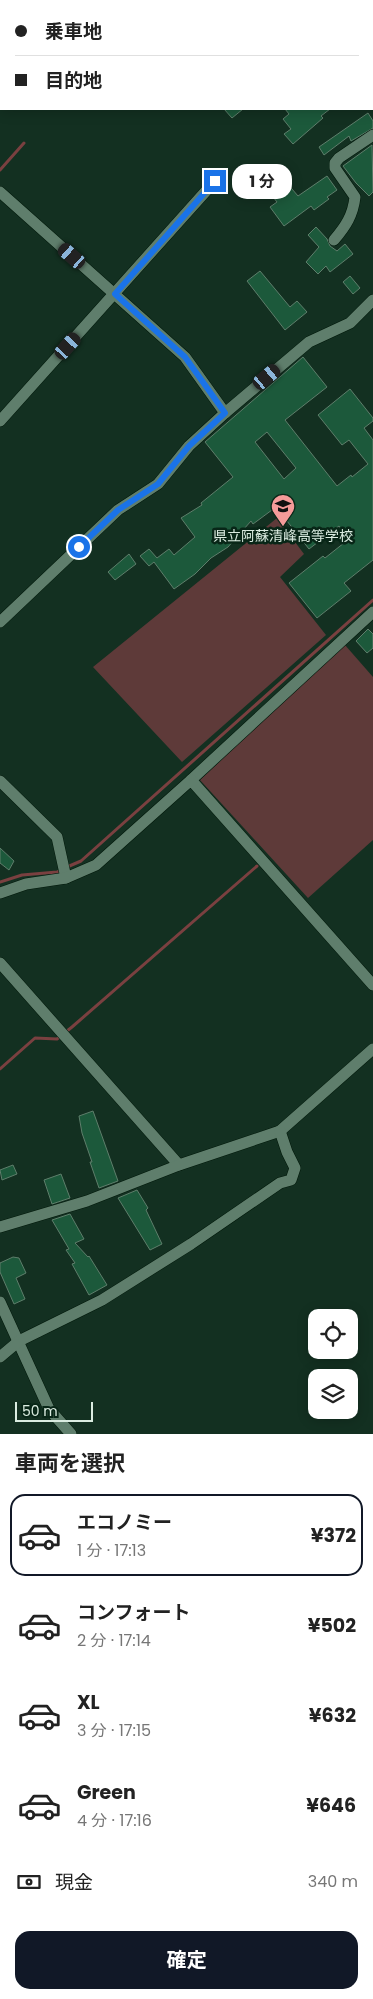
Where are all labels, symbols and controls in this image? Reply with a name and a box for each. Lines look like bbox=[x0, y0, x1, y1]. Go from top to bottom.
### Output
text: 乗車地 bbox=[45, 18, 102, 45]
text: 目的地 bbox=[45, 67, 102, 94]
callout: 1 分 bbox=[232, 164, 292, 198]
route end bbox=[204, 170, 226, 192]
text: 1 分 bbox=[249, 170, 275, 193]
car bbox=[55, 240, 88, 272]
car bbox=[52, 330, 83, 362]
car bbox=[250, 362, 283, 392]
school or university icon: 県立阿蘇清峰高等学校 bbox=[270, 493, 296, 527]
place label: 県立阿蘇清峰高等学校 bbox=[213, 526, 353, 546]
route start bbox=[68, 536, 90, 558]
map controls bbox=[308, 1309, 358, 1419]
button: locate bbox=[308, 1309, 358, 1359]
button: layers bbox=[308, 1369, 358, 1419]
scale bar bbox=[15, 1399, 92, 1422]
text: 50 m bbox=[22, 1401, 58, 1421]
text: 車両を選択 bbox=[15, 1448, 125, 1479]
text: エコノミー bbox=[77, 1509, 172, 1536]
icon: car bbox=[17, 1513, 62, 1558]
text: ¥372 bbox=[311, 1522, 356, 1549]
text: 1 分 · 17:13 bbox=[77, 1539, 146, 1562]
text: コンフォート bbox=[77, 1599, 190, 1626]
icon: car bbox=[17, 1603, 62, 1648]
text: ¥502 bbox=[308, 1612, 356, 1639]
text: 2 分 · 17:14 bbox=[77, 1629, 151, 1652]
text: XL bbox=[77, 1689, 100, 1716]
icon: car bbox=[17, 1693, 62, 1738]
text: ¥632 bbox=[309, 1702, 356, 1729]
text: 3 分 · 17:15 bbox=[77, 1719, 151, 1742]
text: Green bbox=[77, 1779, 136, 1806]
icon: car bbox=[17, 1783, 62, 1828]
text: ¥646 bbox=[306, 1792, 356, 1819]
text: 4 分 · 17:16 bbox=[77, 1809, 152, 1832]
icon: cash bbox=[15, 1868, 43, 1896]
text: 現金 bbox=[55, 1869, 93, 1896]
text: 340 m bbox=[308, 1870, 358, 1893]
button: 確定 bbox=[15, 1931, 358, 1989]

